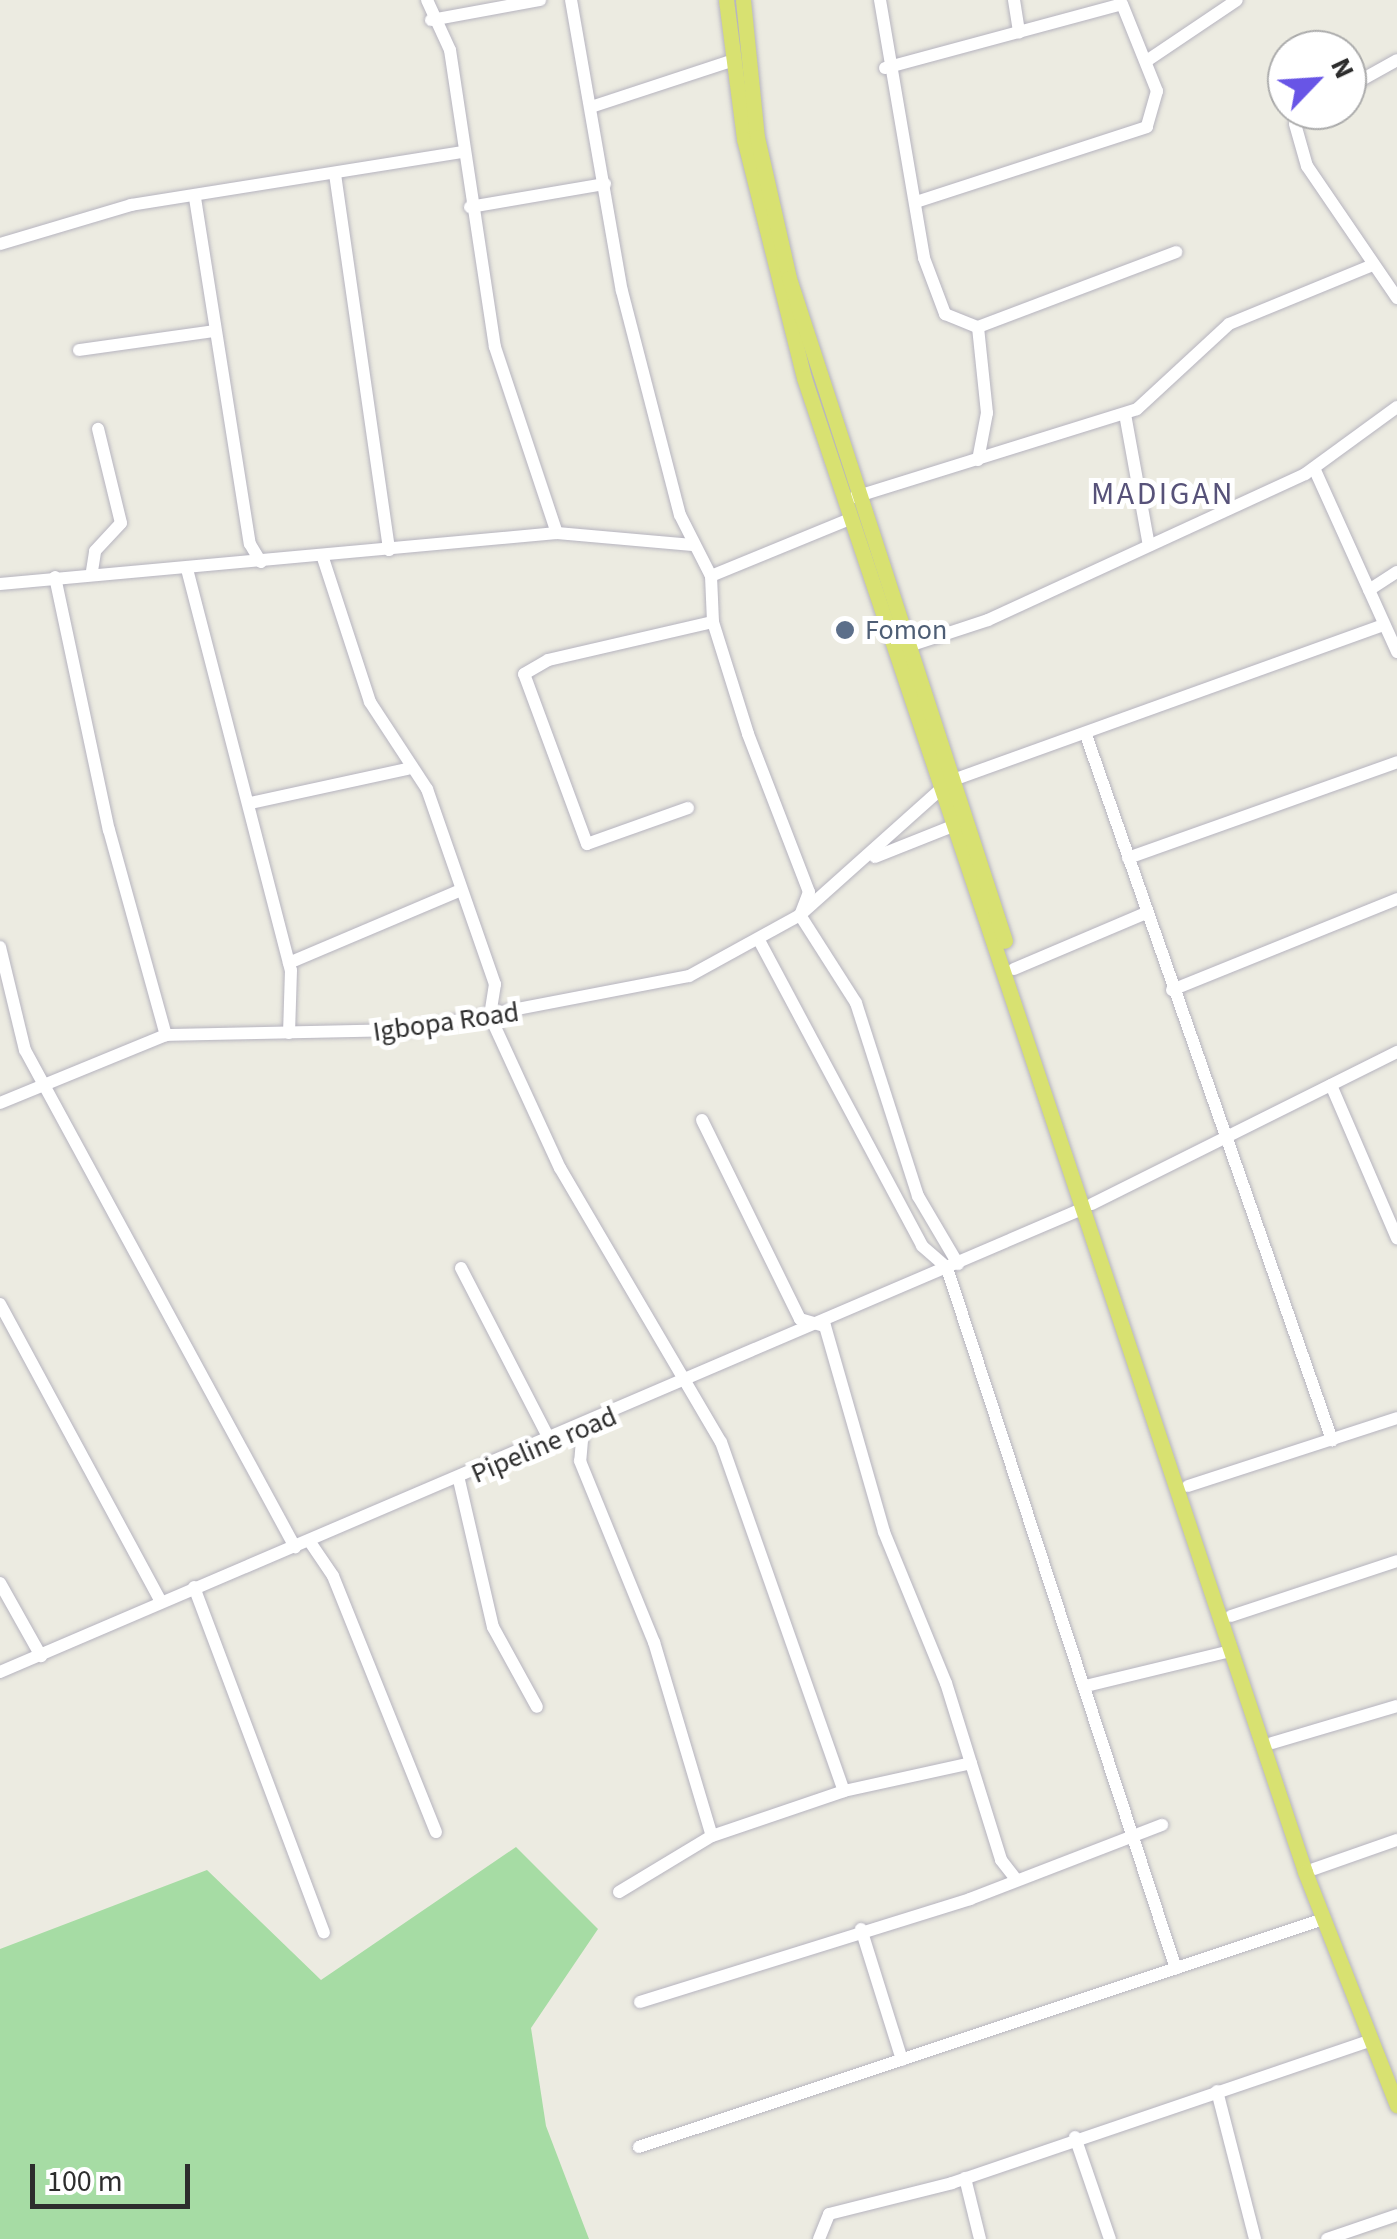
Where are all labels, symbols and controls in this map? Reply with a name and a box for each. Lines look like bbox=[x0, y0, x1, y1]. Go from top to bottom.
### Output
north arrow bbox=[1267, 30, 1367, 130]
text: N bbox=[1320, 51, 1364, 85]
district label: MADIGAN bbox=[1091, 475, 1235, 513]
place label: Fomon bbox=[865, 613, 947, 647]
marker: Fomon bbox=[834, 619, 856, 641]
street label: Igbopa Road bbox=[371, 995, 521, 1049]
street label: Pipeline road bbox=[466, 1399, 622, 1491]
scale bar bbox=[35, 2144, 195, 2206]
text: 100 m bbox=[47, 2160, 123, 2203]

